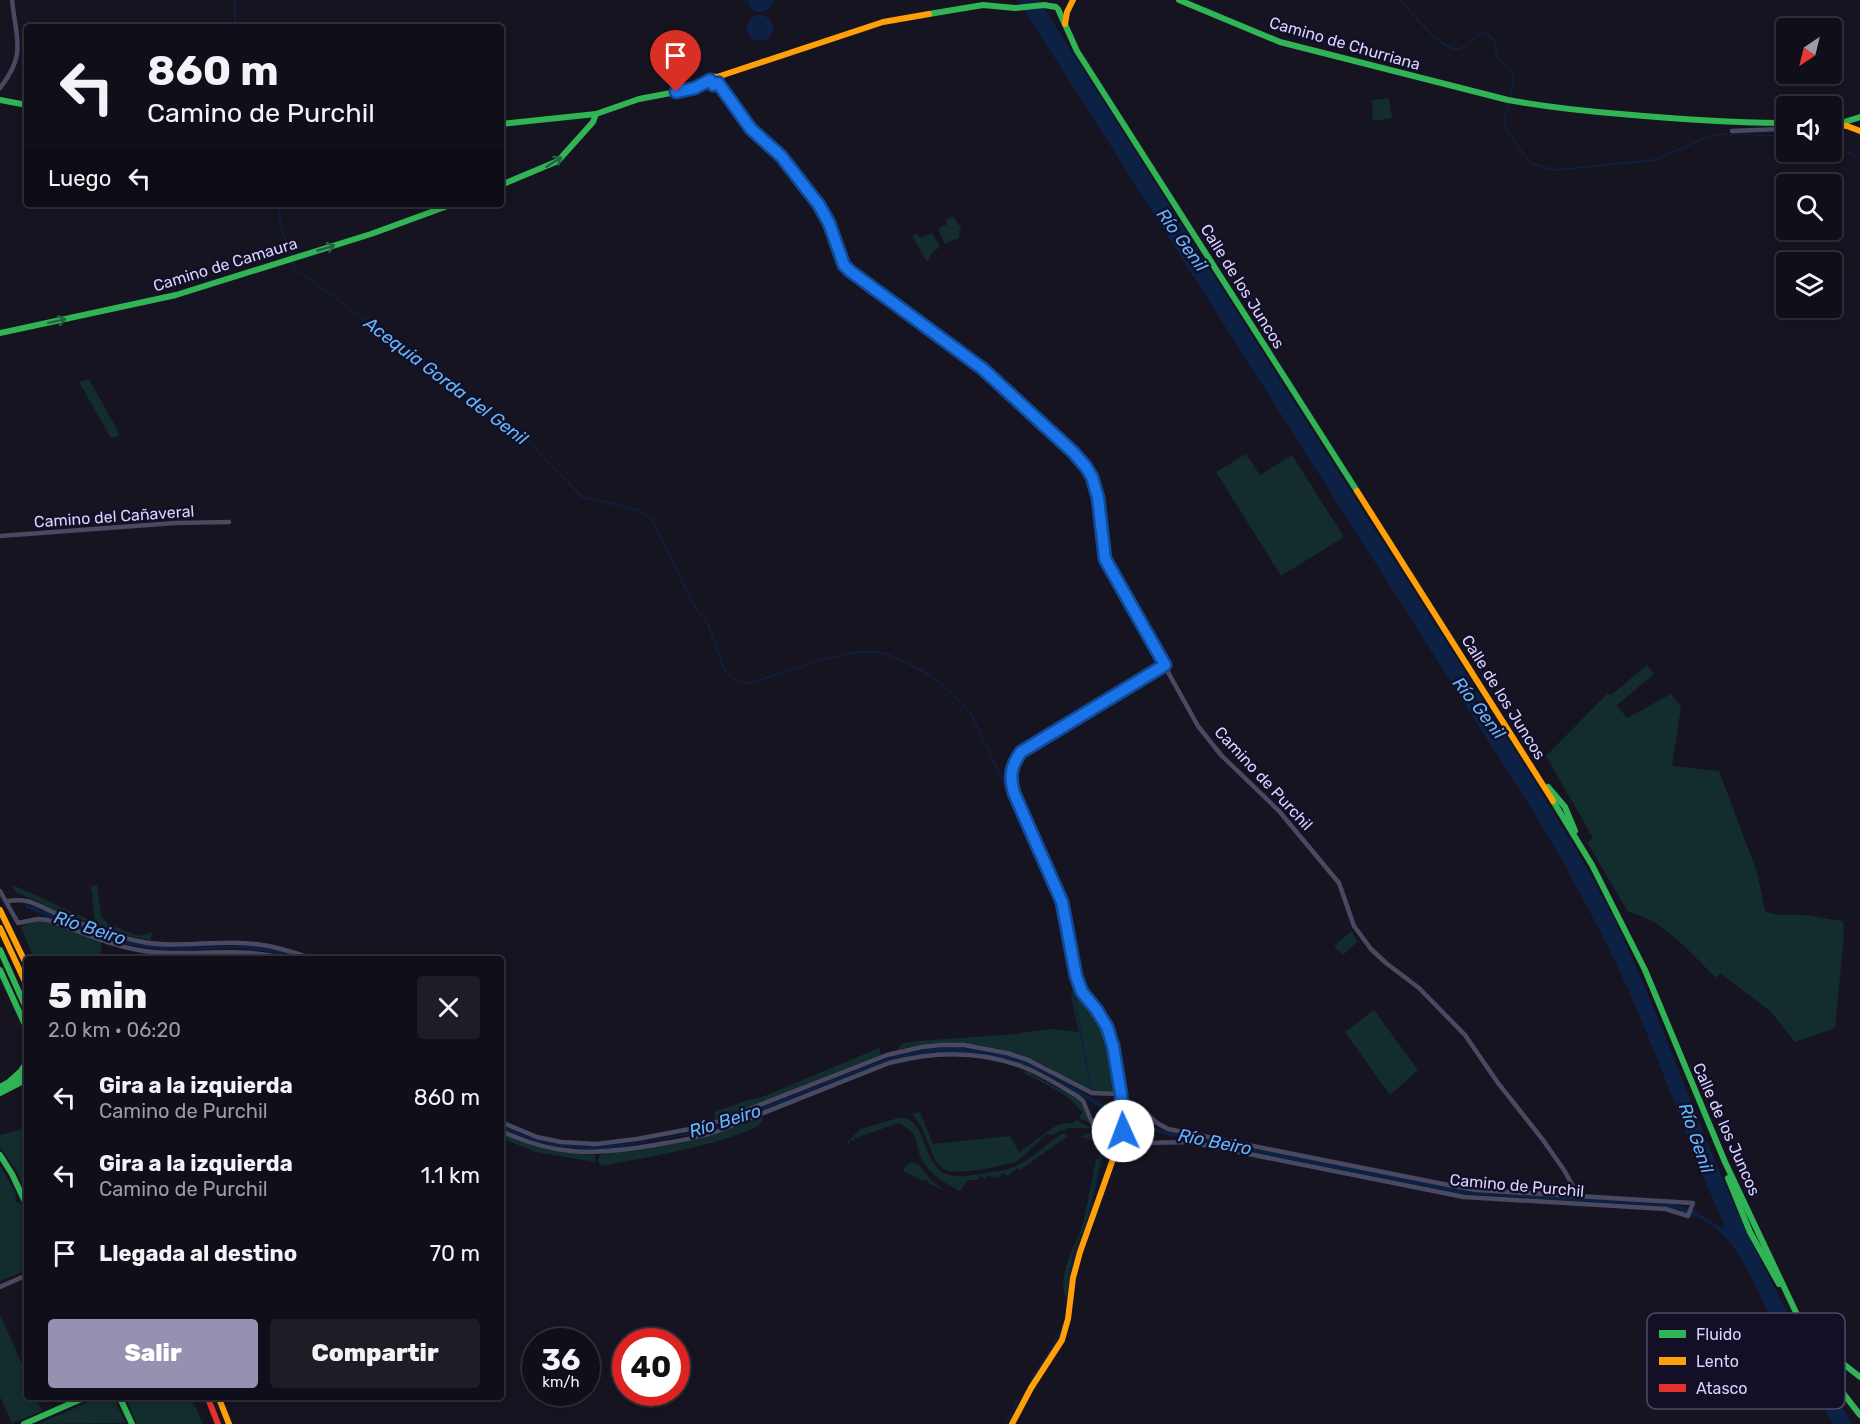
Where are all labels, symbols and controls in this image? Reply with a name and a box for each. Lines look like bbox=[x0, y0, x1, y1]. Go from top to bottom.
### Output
street label: Camino de Churriana bbox=[1267, 13, 1423, 74]
north arrow bbox=[1776, 18, 1842, 84]
map controls bbox=[1776, 18, 1842, 318]
pin bbox=[650, 30, 701, 92]
icon: arrive bbox=[659, 39, 692, 72]
text: 860 m bbox=[147, 46, 279, 96]
icon: left bbox=[48, 48, 126, 126]
button: sound bbox=[1776, 96, 1842, 162]
text: Camino de Purchil bbox=[147, 97, 375, 129]
one-way arrow bbox=[546, 155, 563, 168]
icon: left bbox=[123, 162, 156, 195]
text: Luego bbox=[48, 165, 111, 192]
button: search bbox=[1776, 174, 1842, 240]
water label: Río Genil bbox=[1152, 204, 1213, 276]
street label: Calle de los Juncos bbox=[1197, 220, 1289, 352]
street label: Camino de Camaura bbox=[151, 234, 300, 295]
one-way arrow bbox=[316, 242, 335, 253]
button: layers bbox=[1776, 252, 1842, 318]
water label: Acequia Gorda del Genil bbox=[359, 312, 533, 450]
one-way arrow bbox=[47, 315, 66, 326]
street label: Camino del Cañaveral bbox=[33, 501, 195, 532]
street label: Calle de los Juncos bbox=[1458, 631, 1550, 763]
water label: Río Genil bbox=[1448, 672, 1510, 744]
street label: Camino de Purchil bbox=[1211, 723, 1317, 834]
water label: Río Beiro bbox=[51, 906, 129, 950]
text: 5 min bbox=[48, 974, 147, 1017]
button: close bbox=[417, 976, 480, 1039]
text: 2.0 km · 06:20 bbox=[48, 1018, 181, 1042]
street label: Calle de los Juncos bbox=[1689, 1060, 1764, 1199]
text: Gira a la izquierda bbox=[99, 1072, 293, 1099]
icon: left bbox=[48, 1081, 81, 1114]
text: 860 m bbox=[414, 1084, 480, 1111]
text: Camino de Purchil bbox=[99, 1099, 268, 1123]
position arrow bbox=[1091, 1099, 1155, 1163]
water label: Río Beiro bbox=[686, 1100, 764, 1142]
water label: Río Genil bbox=[1674, 1100, 1718, 1177]
water label: Río Beiro bbox=[1176, 1124, 1254, 1160]
text: Gira a la izquierda bbox=[99, 1150, 293, 1177]
icon: left bbox=[48, 1159, 81, 1192]
text: 1.1 km bbox=[421, 1162, 480, 1189]
street label: Camino de Purchil bbox=[1449, 1170, 1585, 1201]
text: Camino de Purchil bbox=[99, 1177, 268, 1201]
icon: arrive bbox=[48, 1237, 81, 1270]
text: Llegada al destino bbox=[99, 1240, 297, 1267]
text: 70 m bbox=[430, 1240, 480, 1267]
legend bbox=[1647, 1313, 1845, 1409]
button: Salir bbox=[48, 1319, 258, 1388]
button: Compartir bbox=[270, 1319, 480, 1388]
text: Fluido bbox=[1696, 1325, 1741, 1344]
speed limit sign: 40 bbox=[612, 1328, 690, 1406]
text: 36 bbox=[541, 1342, 581, 1378]
text: Lento bbox=[1696, 1352, 1739, 1371]
text: km/h bbox=[542, 1373, 580, 1391]
text: Atasco bbox=[1696, 1379, 1748, 1398]

